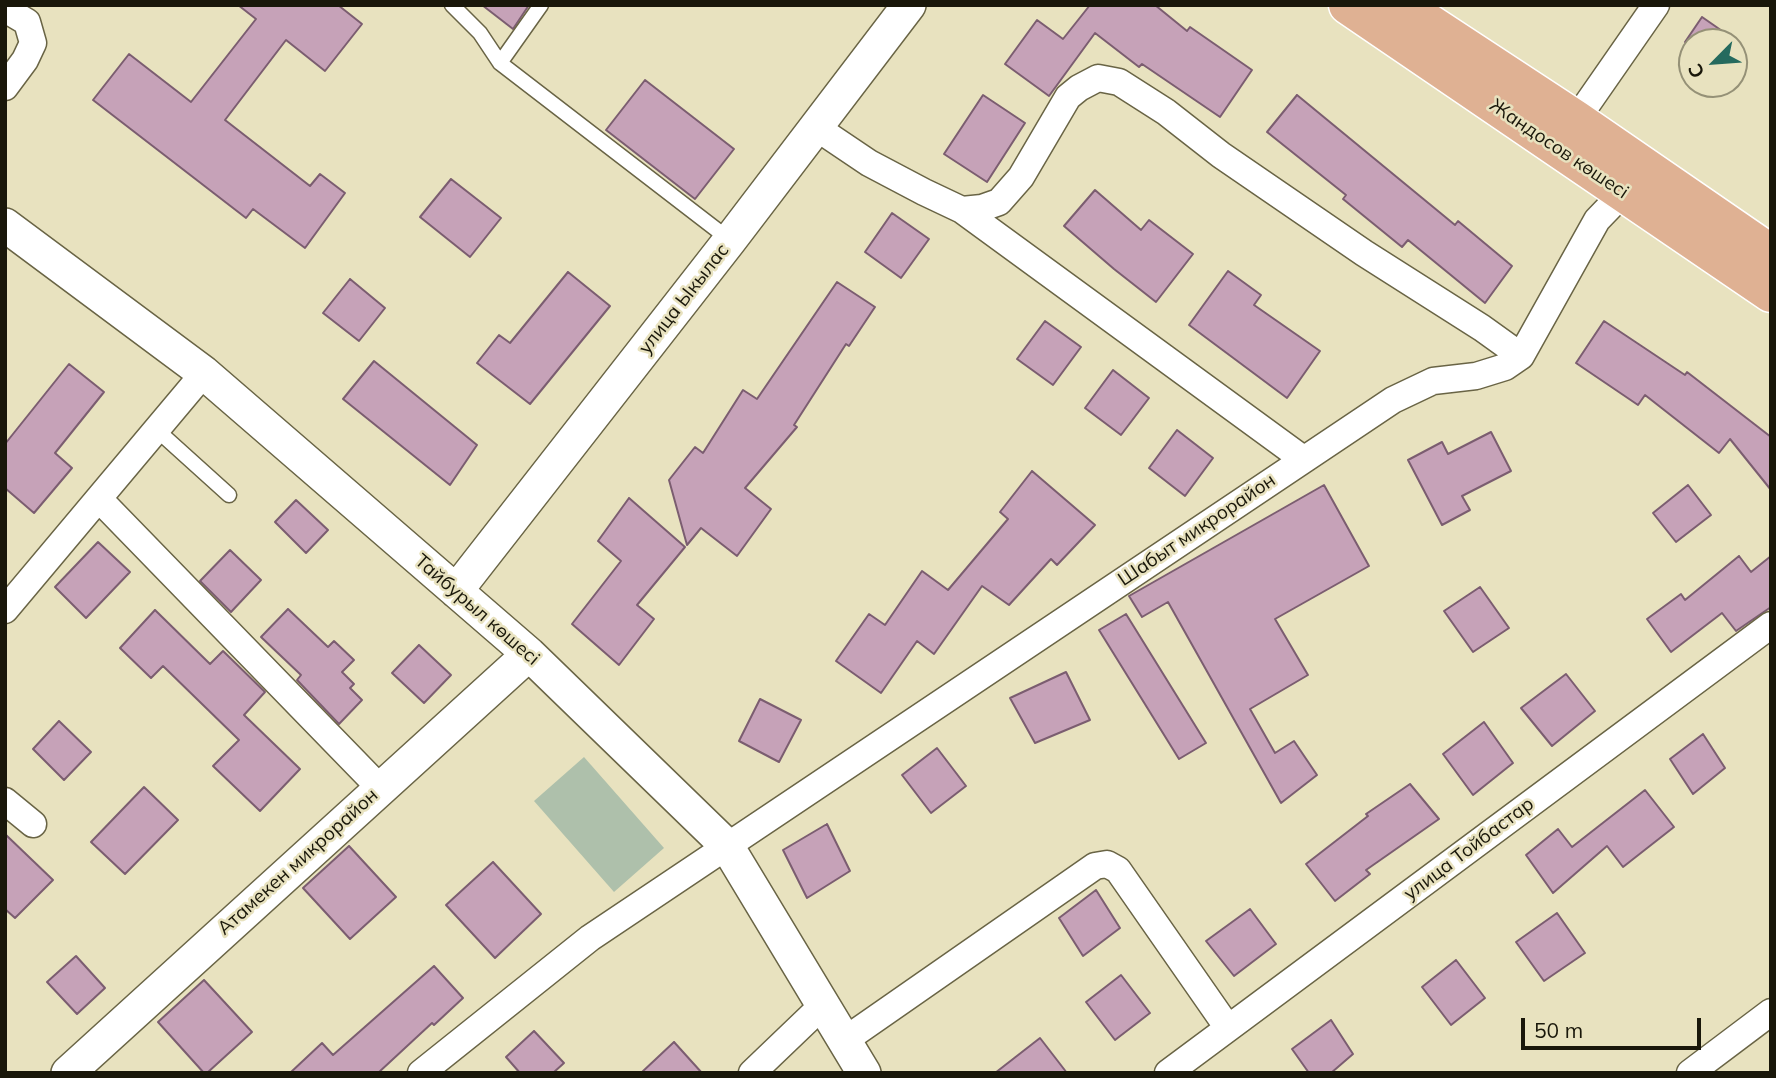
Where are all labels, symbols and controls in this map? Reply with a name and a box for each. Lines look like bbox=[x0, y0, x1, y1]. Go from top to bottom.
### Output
north arrow bbox=[1678, 28, 1748, 98]
text: С bbox=[1682, 60, 1709, 82]
street label: Жандосов көшесі bbox=[1485, 94, 1633, 204]
street label: улица Ыкылас bbox=[634, 239, 734, 359]
street label: Шабыт микрорайон bbox=[1114, 469, 1280, 591]
street label: Тайбурыл көшесі bbox=[410, 550, 544, 670]
street label: Атамекен микрорайон bbox=[213, 784, 383, 940]
street label: улица Тойбастар bbox=[1400, 793, 1538, 905]
scale bar bbox=[1524, 1004, 1704, 1048]
text: 50 m bbox=[1534, 1017, 1583, 1043]

